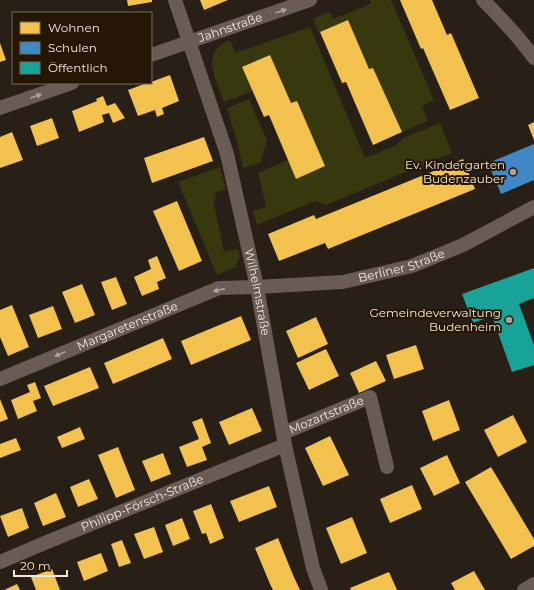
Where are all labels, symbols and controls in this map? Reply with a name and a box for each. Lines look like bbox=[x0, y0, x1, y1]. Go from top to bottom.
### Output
one-way arrow bbox=[275, 7, 287, 13]
street label: Jahnstraße bbox=[195, 9, 264, 45]
legend bbox=[12, 12, 152, 84]
text: Wohnen bbox=[48, 20, 100, 35]
text: Schulen bbox=[48, 40, 97, 55]
text: Öffentlich bbox=[48, 60, 108, 75]
one-way arrow bbox=[30, 92, 42, 98]
place label: Ev. Kindergarten Budenzauber bbox=[405, 157, 505, 186]
marker: Ev. Kindergarten Budenzauber bbox=[508, 167, 518, 177]
street label: Berliner Straße bbox=[357, 245, 447, 285]
street label: Wilhelmstraße bbox=[242, 247, 273, 337]
one-way arrow bbox=[212, 287, 225, 293]
street label: Margaretenstraße bbox=[75, 298, 180, 353]
place label: Gemeindeverwaltung Budenheim bbox=[370, 305, 501, 334]
marker: Gemeindeverwaltung Budenheim bbox=[504, 315, 514, 325]
one-way arrow bbox=[53, 352, 65, 358]
street label: Mozartstraße bbox=[287, 392, 366, 437]
street label: Philipp-Försch-Straße bbox=[79, 471, 206, 534]
scale bar bbox=[14, 552, 67, 578]
text: 20 m bbox=[20, 558, 51, 573]

